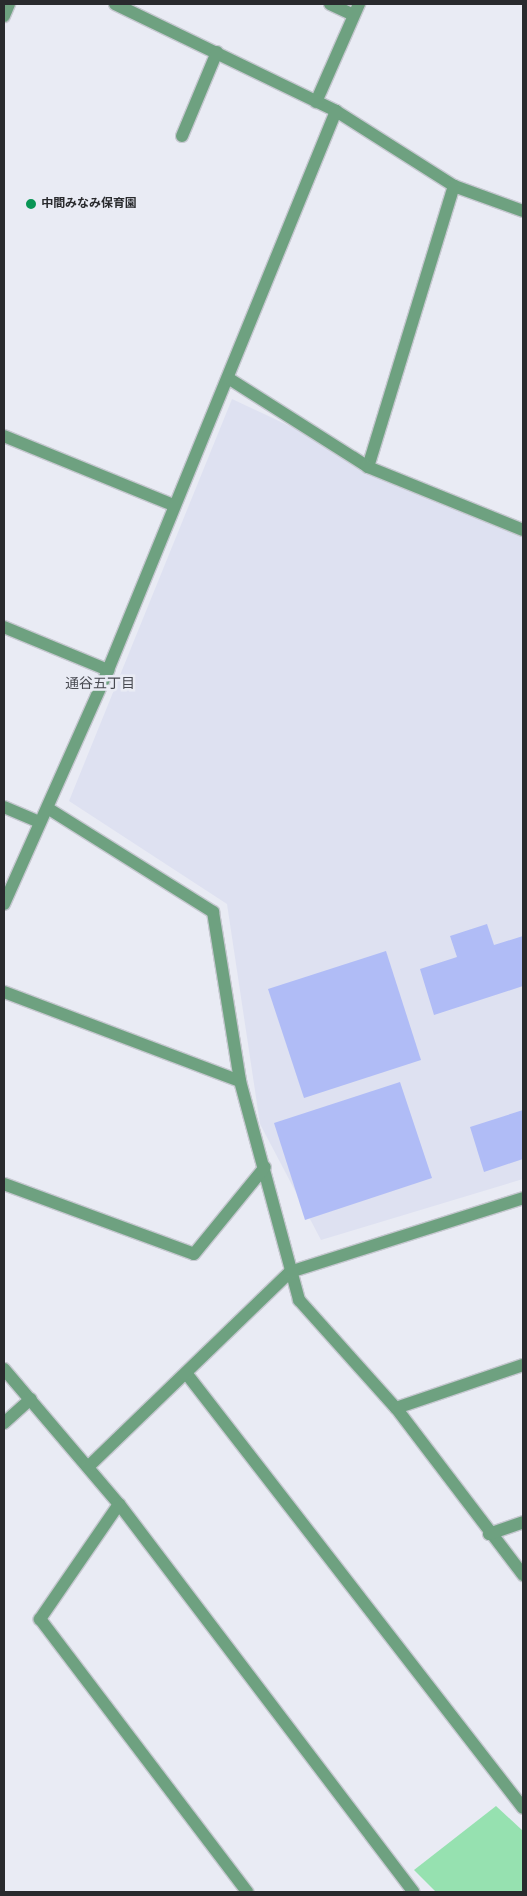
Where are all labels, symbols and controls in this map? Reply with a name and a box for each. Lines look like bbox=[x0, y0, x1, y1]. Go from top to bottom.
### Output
place label: 中間みなみ保育園 bbox=[41, 197, 137, 211]
marker: 中間みなみ保育園 bbox=[25, 198, 37, 210]
district label: 通谷五丁目 bbox=[65, 676, 135, 692]

